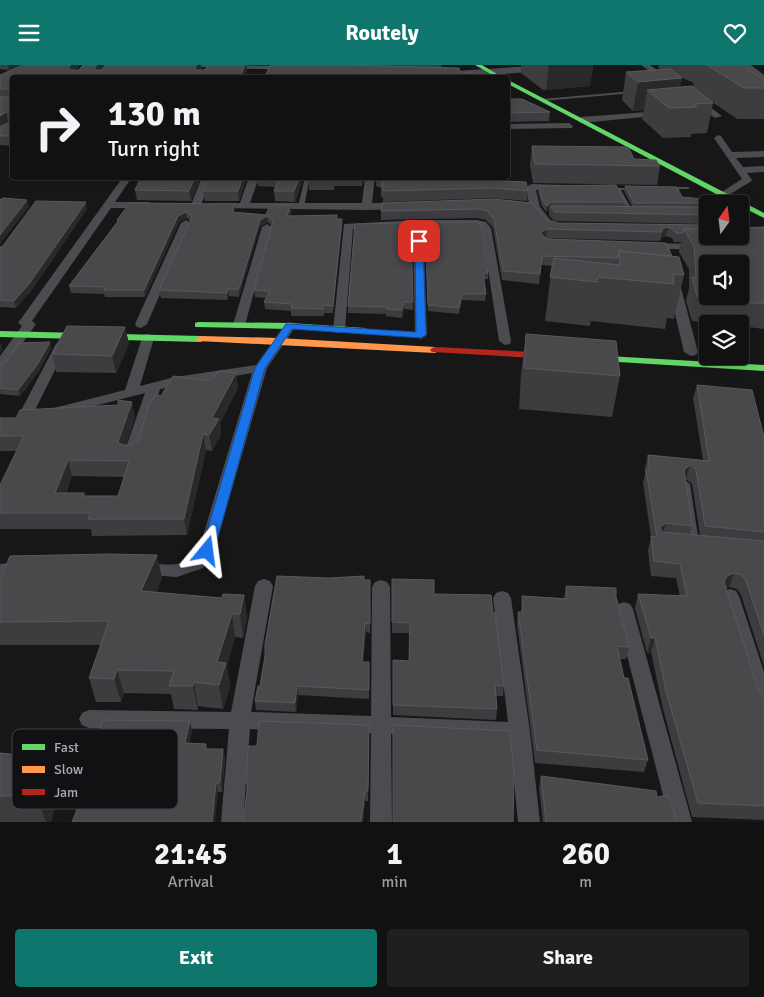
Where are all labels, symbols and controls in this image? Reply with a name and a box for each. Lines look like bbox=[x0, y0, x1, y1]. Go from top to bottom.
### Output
icon: menu bbox=[15, 19, 43, 47]
text: Routely bbox=[345, 19, 419, 46]
icon: heart bbox=[721, 19, 749, 47]
text: 130 m bbox=[108, 92, 201, 135]
icon: right bbox=[25, 95, 90, 160]
text: Turn right bbox=[108, 135, 200, 162]
north arrow bbox=[699, 195, 749, 245]
map controls bbox=[699, 195, 749, 365]
pin bbox=[398, 220, 440, 262]
icon: arrive bbox=[405, 227, 433, 255]
button: sound bbox=[699, 255, 749, 305]
button: layers bbox=[699, 315, 749, 365]
position arrow bbox=[180, 524, 232, 576]
legend bbox=[12, 729, 178, 809]
text: Fast bbox=[54, 739, 79, 756]
text: Slow bbox=[54, 761, 83, 778]
text: Jam bbox=[54, 784, 78, 801]
text: 21:45 bbox=[154, 836, 228, 873]
text: 1 bbox=[386, 836, 403, 873]
text: 260 bbox=[561, 836, 610, 873]
text: Arrival bbox=[168, 872, 214, 892]
text: min bbox=[382, 872, 407, 892]
text: m bbox=[579, 872, 592, 892]
button: Exit bbox=[15, 929, 377, 987]
button: Share bbox=[387, 929, 749, 987]

